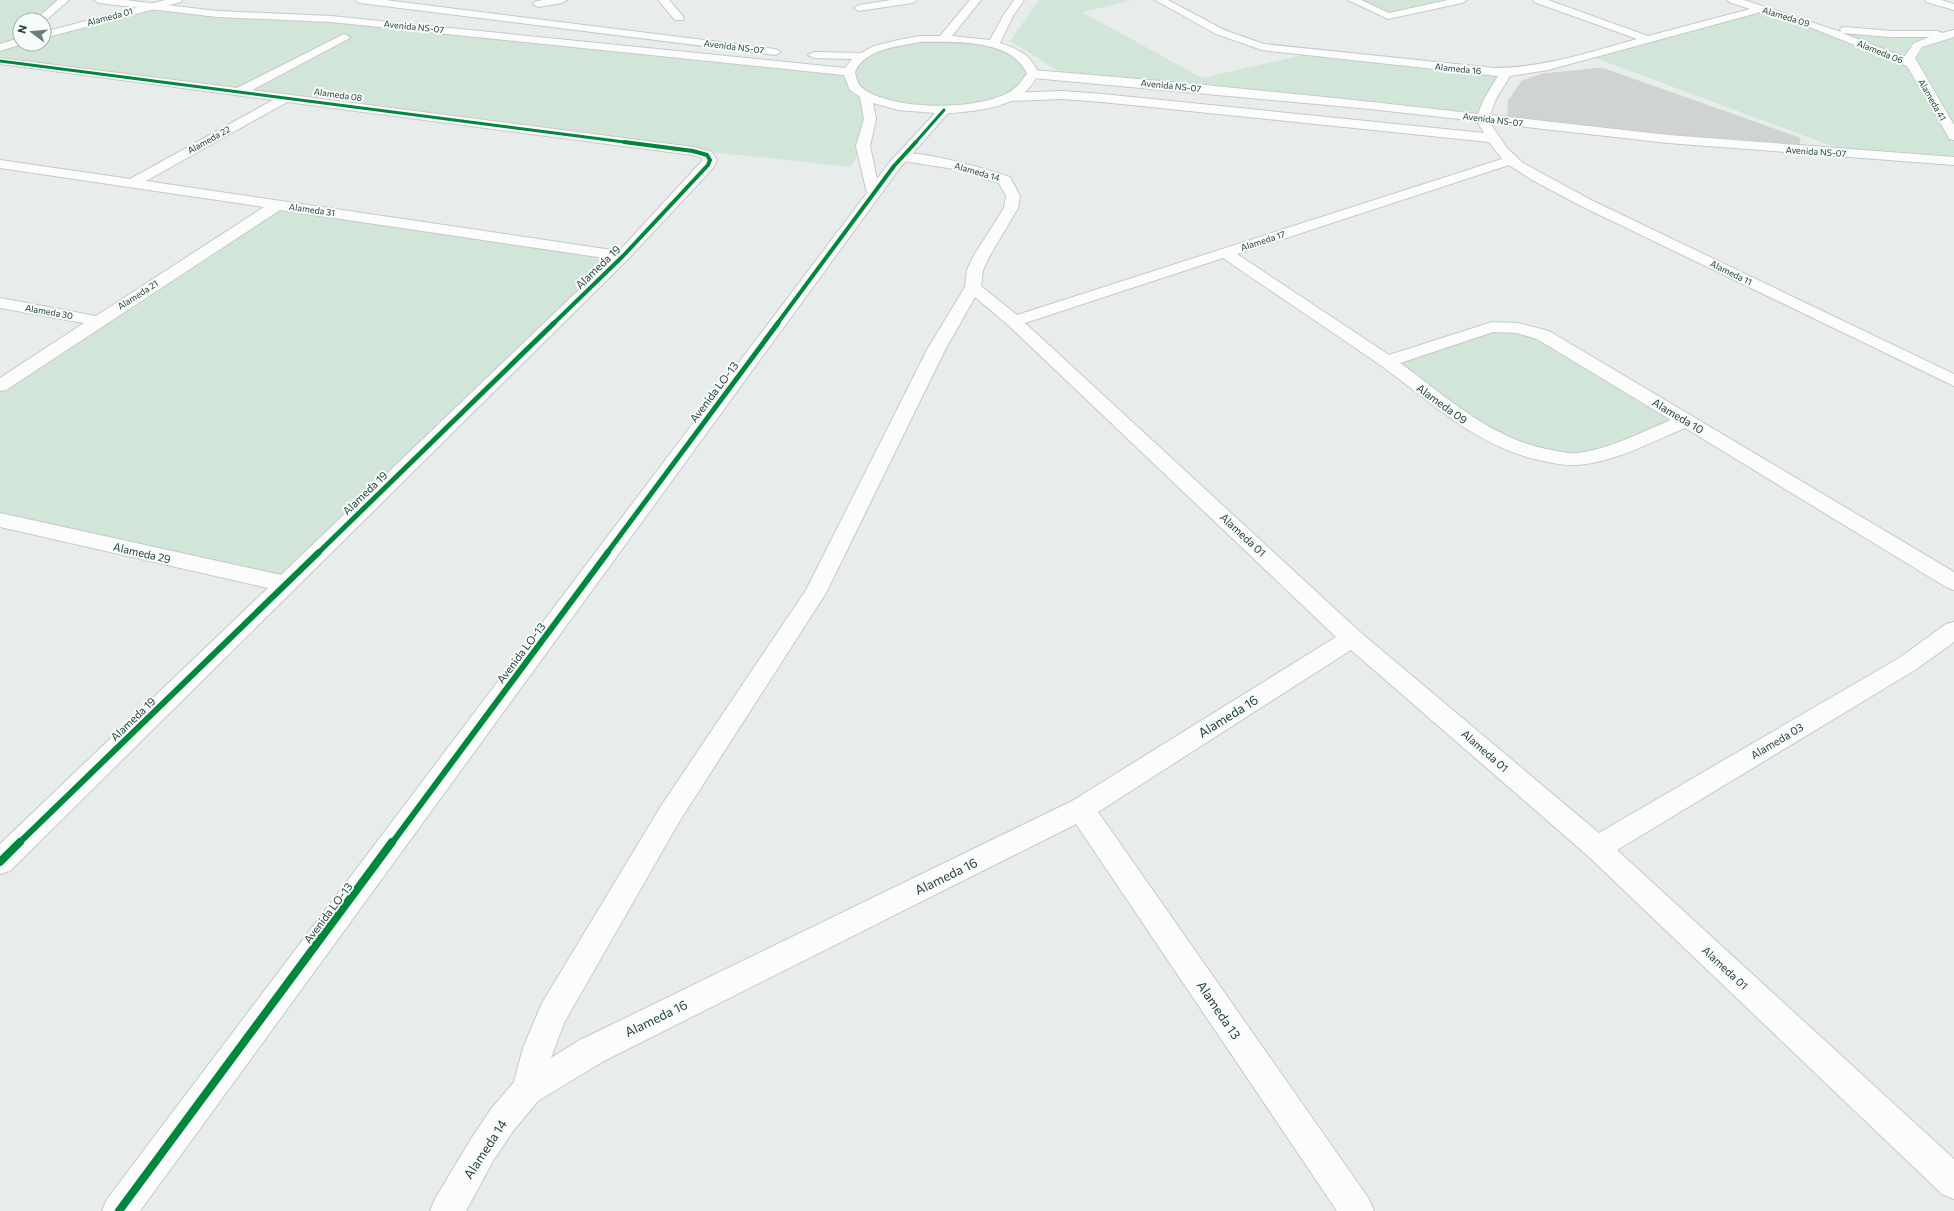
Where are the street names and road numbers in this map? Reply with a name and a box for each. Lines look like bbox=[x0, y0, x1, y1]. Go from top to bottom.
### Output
street label: Alameda 09 bbox=[1761, 4, 1811, 29]
street label: Alameda 01 bbox=[86, 5, 134, 28]
street label: Avenida NS-07 bbox=[383, 18, 445, 35]
street label: Avenida NS-07 bbox=[703, 37, 765, 56]
street label: Alameda 06 bbox=[1856, 37, 1905, 66]
street label: Alameda 16 bbox=[1434, 61, 1482, 76]
street label: Avenida NS-07 bbox=[1140, 77, 1202, 94]
street label: Alameda 41 bbox=[1916, 77, 1949, 123]
street label: Alameda 08 bbox=[313, 86, 363, 103]
street label: Avenida NS-07 bbox=[1462, 110, 1524, 129]
street label: Alameda 22 bbox=[185, 123, 232, 156]
street label: Avenida NS-07 bbox=[1785, 144, 1847, 159]
street label: Alameda 14 bbox=[953, 160, 1002, 183]
street label: Alameda 31 bbox=[288, 201, 336, 218]
street label: Alameda 17 bbox=[1239, 228, 1287, 253]
street label: Alameda 19 bbox=[573, 242, 623, 291]
street label: Alameda 11 bbox=[1709, 258, 1754, 287]
street label: Alameda 21 bbox=[115, 277, 160, 312]
street label: Alameda 30 bbox=[24, 302, 74, 321]
street label: Avenida LO-13 bbox=[687, 359, 741, 425]
street label: Alameda 09 bbox=[1414, 381, 1470, 427]
street label: Alameda 10 bbox=[1650, 395, 1706, 436]
street label: Alameda 19 bbox=[340, 468, 390, 517]
street label: Alameda 01 bbox=[1218, 510, 1269, 559]
street label: Alameda 29 bbox=[112, 540, 172, 565]
street label: Avenida LO-13 bbox=[494, 620, 548, 686]
street label: Alameda 16 bbox=[1195, 691, 1261, 741]
street label: Alameda 19 bbox=[108, 694, 158, 743]
street label: Alameda 03 bbox=[1748, 720, 1805, 761]
street label: Alameda 01 bbox=[1459, 727, 1511, 774]
street label: Alameda 16 bbox=[912, 854, 980, 898]
street label: Avenida LO-13 bbox=[301, 880, 355, 946]
street label: Alameda 01 bbox=[1700, 943, 1751, 992]
street label: Alameda 13 bbox=[1194, 978, 1244, 1042]
street label: Alameda 16 bbox=[622, 996, 690, 1040]
street label: Alameda 14 bbox=[460, 1116, 510, 1182]

